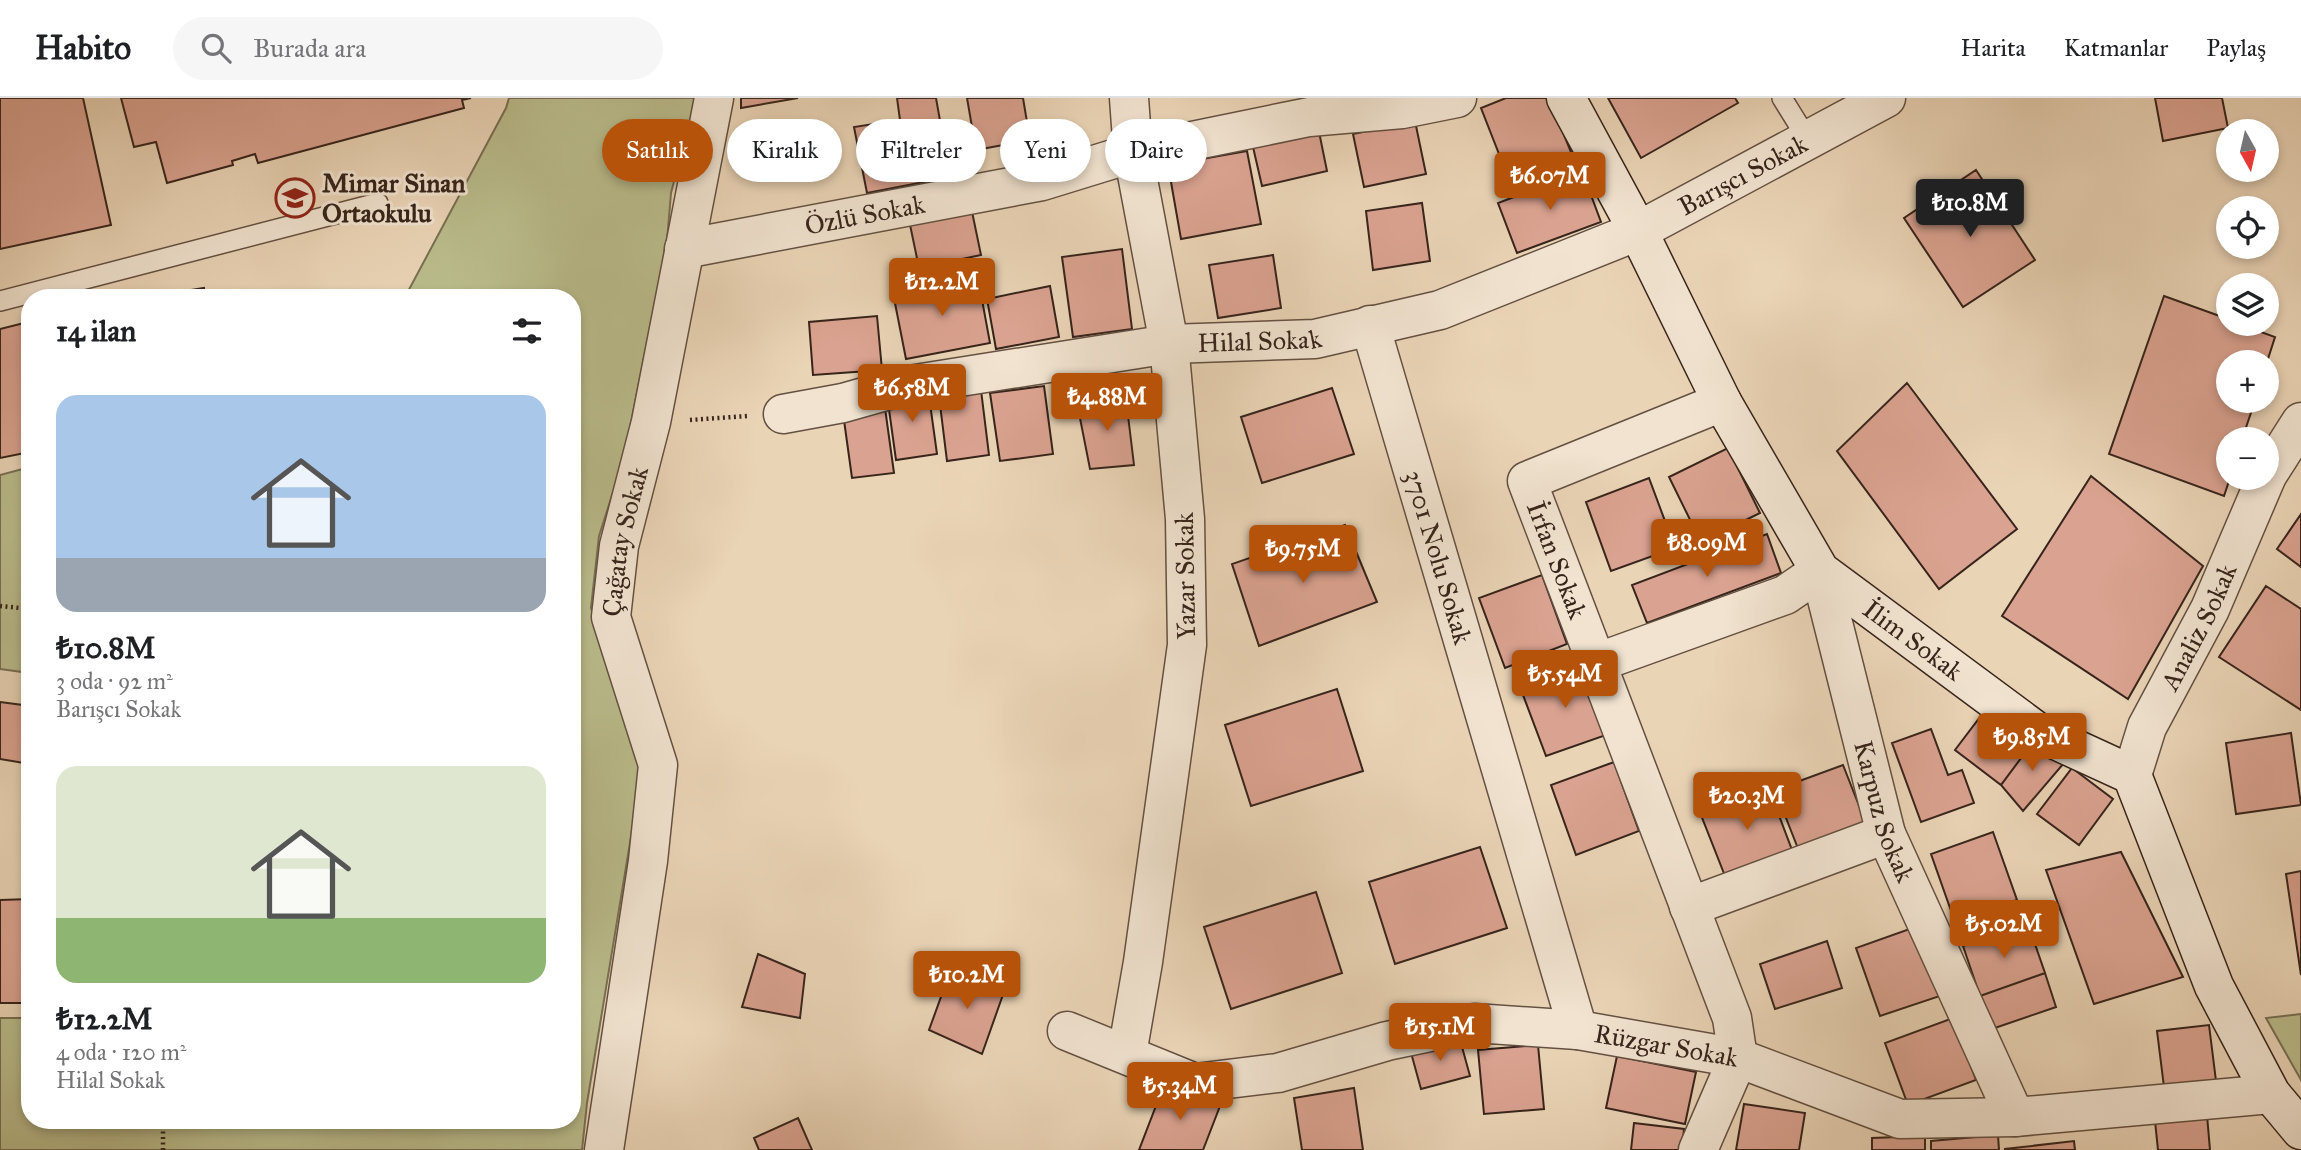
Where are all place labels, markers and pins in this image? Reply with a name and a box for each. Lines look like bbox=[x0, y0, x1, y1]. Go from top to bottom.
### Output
pin: ₺6.07M bbox=[1493, 152, 1607, 212]
place label: Mimar Sinan Ortaokulu bbox=[322, 167, 465, 229]
school or university icon: Mimar Sinan Ortaokulu bbox=[274, 177, 316, 219]
pin: ₺10.8M bbox=[1913, 180, 2027, 239]
pin: ₺12.2M bbox=[885, 258, 999, 318]
pin: ₺6.58M bbox=[855, 364, 969, 424]
pin: ₺4.88M bbox=[1050, 374, 1164, 433]
pin: ₺8.09M bbox=[1650, 519, 1764, 579]
pin: ₺9.75M bbox=[1246, 526, 1360, 585]
pin: ₺5.54M bbox=[1508, 650, 1622, 710]
pin: ₺9.85M bbox=[1975, 714, 2089, 773]
pin: ₺20.3M bbox=[1690, 772, 1804, 832]
pin: ₺5.02M bbox=[1947, 900, 2061, 960]
pin: ₺10.2M bbox=[910, 951, 1024, 1011]
pin: ₺15.1M bbox=[1383, 1004, 1497, 1063]
pin: ₺5.34M bbox=[1123, 1062, 1237, 1122]

